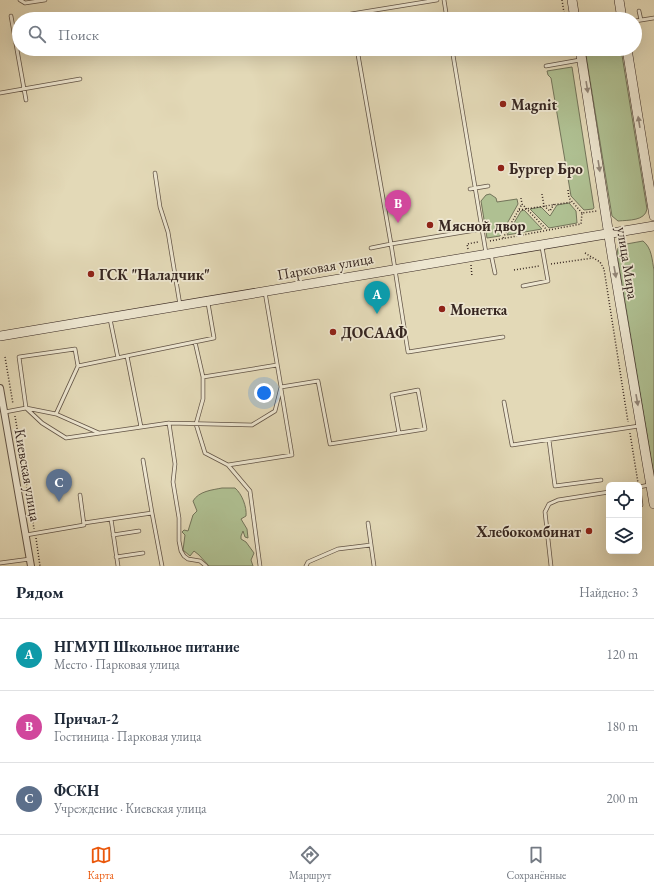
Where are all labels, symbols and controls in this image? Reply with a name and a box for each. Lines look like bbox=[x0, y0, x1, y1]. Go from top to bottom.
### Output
search box bbox=[12, 12, 642, 56]
icon: search bbox=[26, 23, 48, 45]
text: Поиск bbox=[58, 25, 99, 44]
one-way arrow bbox=[584, 81, 590, 94]
place label: Magnit bbox=[511, 95, 557, 114]
marker: Magnit bbox=[498, 99, 508, 109]
one-way arrow bbox=[636, 116, 642, 128]
place label: Бургер Бро bbox=[509, 159, 583, 178]
one-way arrow bbox=[596, 160, 602, 172]
marker: Бургер Бро bbox=[496, 163, 506, 173]
pin: B bbox=[385, 190, 411, 223]
place label: Мясной двор bbox=[438, 216, 525, 235]
marker: Мясной двор bbox=[425, 220, 435, 230]
street label: улица Мира bbox=[613, 225, 643, 301]
street label: Парковая улица bbox=[275, 248, 375, 284]
place label: ГСК "Наладчик" bbox=[99, 265, 210, 284]
one-way arrow bbox=[612, 266, 618, 278]
marker: ГСК "Наладчик" bbox=[86, 269, 96, 279]
pin: A bbox=[364, 281, 390, 314]
place label: Монетка bbox=[450, 300, 508, 319]
marker: Монетка bbox=[437, 304, 447, 314]
place label: ДОСААФ bbox=[341, 323, 407, 342]
marker: ДОСААФ bbox=[328, 327, 338, 337]
your location bbox=[254, 383, 274, 403]
one-way arrow bbox=[634, 394, 640, 406]
street label: Киевская улица bbox=[11, 427, 45, 523]
pin: C bbox=[46, 469, 72, 502]
map controls bbox=[606, 482, 642, 554]
button: locate bbox=[606, 482, 642, 518]
button: layers bbox=[606, 518, 642, 554]
place label: Хлебокомбинат bbox=[475, 522, 581, 541]
marker: Хлебокомбинат bbox=[584, 526, 594, 536]
text: Рядом bbox=[16, 581, 64, 603]
text: Найдено: 3 bbox=[579, 584, 638, 601]
text: НГМУП Школьное питание bbox=[54, 637, 240, 656]
text: A bbox=[24, 646, 34, 663]
text: 120 m bbox=[607, 646, 638, 663]
text: Место · Парковая улица bbox=[54, 656, 180, 673]
text: Причал-2 bbox=[54, 709, 119, 728]
text: B bbox=[25, 718, 33, 735]
text: 180 m bbox=[607, 718, 638, 735]
text: Гостиница · Парковая улица bbox=[54, 728, 201, 745]
text: ФСКН bbox=[54, 781, 99, 800]
text: C bbox=[24, 790, 34, 807]
text: 200 m bbox=[607, 790, 638, 807]
text: Учреждение · Киевская улица bbox=[54, 800, 207, 817]
tab: Карта bbox=[88, 844, 114, 882]
tab: Маршрут bbox=[289, 844, 331, 882]
tab: Сохранённые bbox=[506, 844, 566, 882]

